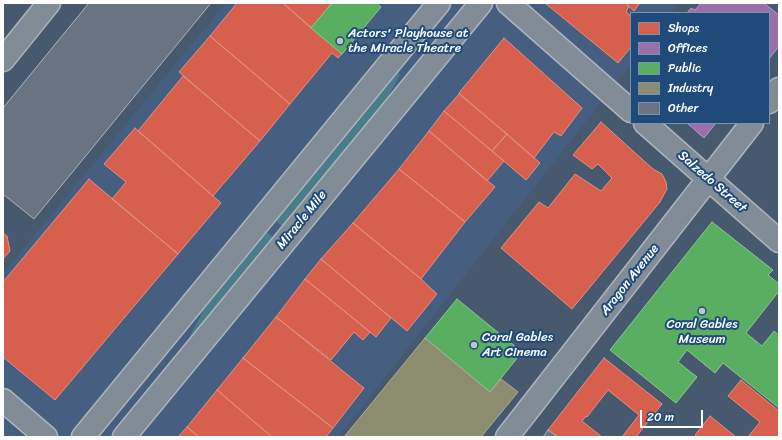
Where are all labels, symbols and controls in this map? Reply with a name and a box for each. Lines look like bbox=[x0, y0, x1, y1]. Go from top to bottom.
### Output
legend bbox=[630, 12, 770, 124]
text: Shops bbox=[668, 17, 699, 39]
place label: Actors' Playhouse at the Miracle Theatre bbox=[348, 26, 468, 57]
marker: Actors' Playhouse at the Miracle Theatre bbox=[335, 36, 345, 46]
text: Offices bbox=[668, 37, 707, 59]
text: Public bbox=[668, 57, 701, 79]
text: Industry bbox=[668, 77, 713, 99]
text: Other bbox=[668, 97, 698, 119]
street label: Salzedo Street bbox=[675, 148, 749, 216]
street label: Miracle Mile bbox=[274, 188, 330, 252]
street label: Aragon Avenue bbox=[598, 242, 662, 318]
marker: Coral Gables Museum bbox=[697, 306, 707, 316]
place label: Coral Gables Museum bbox=[666, 317, 738, 348]
place label: Coral Gables Art Cinema bbox=[482, 330, 553, 361]
marker: Coral Gables Art Cinema bbox=[469, 340, 479, 350]
scale bar bbox=[642, 402, 705, 428]
text: 20 m bbox=[647, 406, 674, 428]

